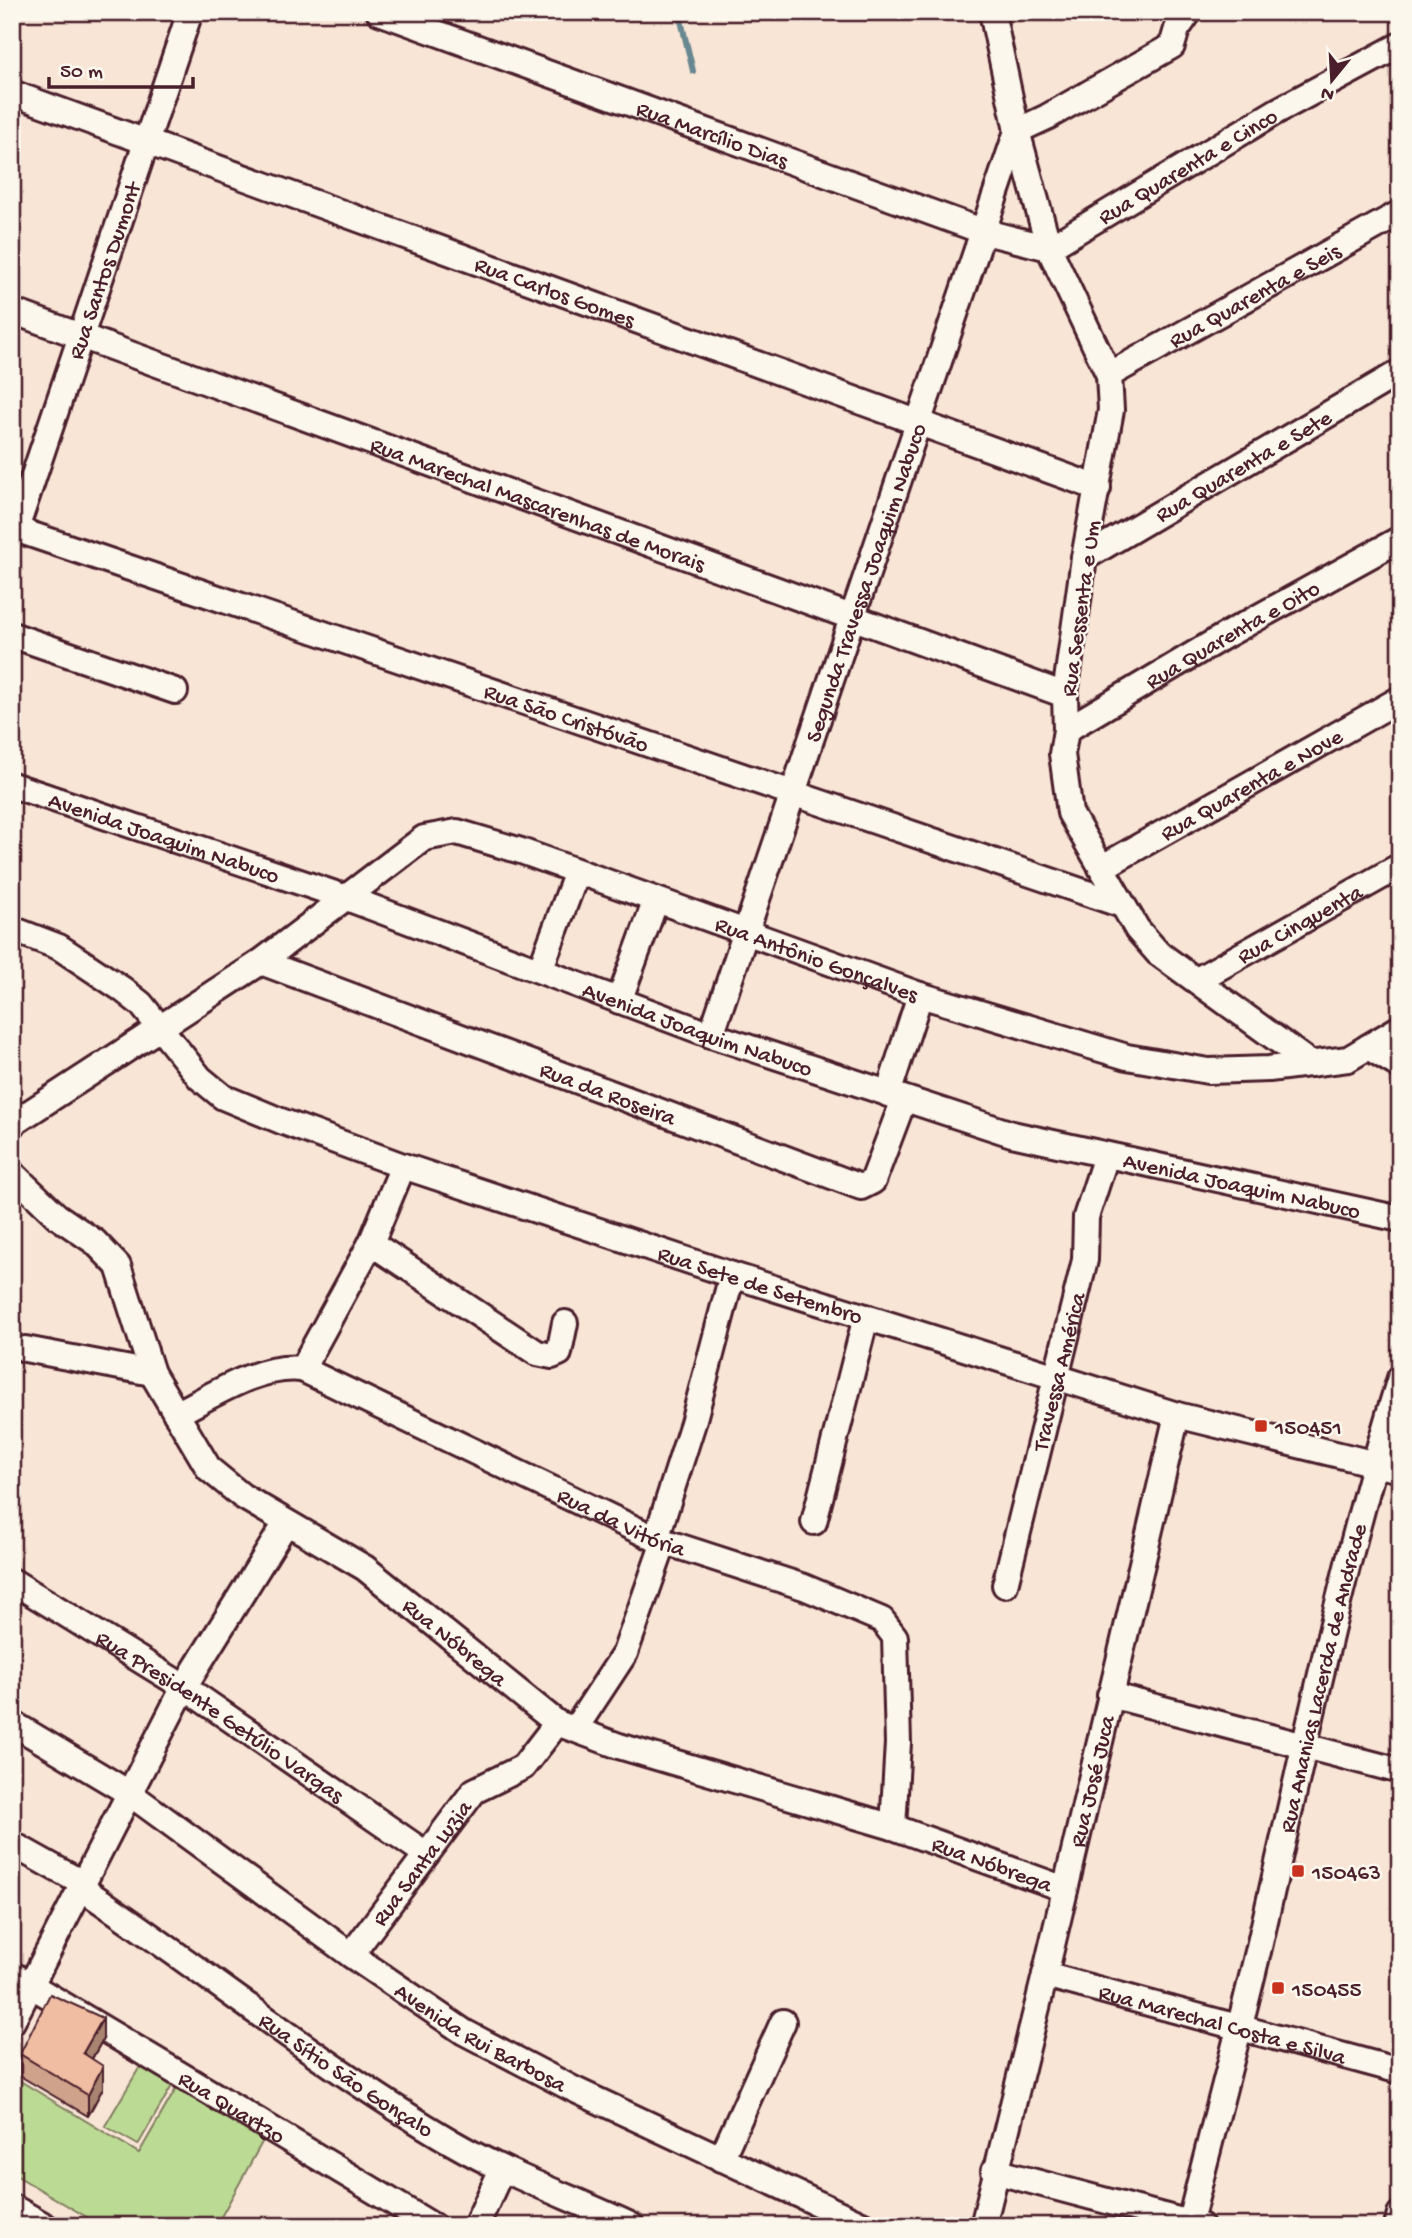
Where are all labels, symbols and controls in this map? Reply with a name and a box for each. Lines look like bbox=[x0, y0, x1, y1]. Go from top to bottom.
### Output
scale bar bbox=[49, 46, 192, 90]
north arrow bbox=[1296, 46, 1366, 116]
text: 50 m bbox=[60, 61, 103, 86]
text: N bbox=[1318, 80, 1337, 106]
street label: Rua Marcílio Dias bbox=[632, 97, 792, 177]
street label: Rua Quarenta e Cinco bbox=[1094, 104, 1283, 232]
street label: Rua Santos Dumont bbox=[64, 178, 149, 363]
street label: Rua Quarenta e Seis bbox=[1165, 239, 1347, 356]
street label: Rua Carlos Gomes bbox=[470, 252, 638, 336]
street label: Rua Quarenta e Sete bbox=[1151, 405, 1338, 530]
street label: Segunda Travessa Joaquim Nabuco bbox=[801, 420, 934, 746]
street label: Rua Marechal Mascarenhas de Morais bbox=[366, 433, 708, 580]
street label: Rua Sessenta e Um bbox=[1057, 519, 1108, 698]
street label: Rua Quarenta e Oito bbox=[1142, 576, 1325, 697]
street label: Rua São Cristóvão bbox=[480, 679, 652, 760]
street label: Rua Quarenta e Nove bbox=[1157, 724, 1349, 849]
street label: Avenida Joaquim Nabuco bbox=[44, 788, 282, 891]
street label: Rua Cinquenta bbox=[1233, 879, 1369, 972]
street label: Rua Antônio Gonçalves bbox=[711, 912, 922, 1010]
street label: Avenida Joaquim Nabuco bbox=[578, 978, 815, 1084]
street label: Rua da Roseira bbox=[535, 1058, 680, 1134]
street label: Avenida Joaquim Nabuco bbox=[1120, 1149, 1363, 1227]
street label: Rua Sete de Setembro bbox=[654, 1241, 865, 1332]
street label: Travessa América bbox=[1028, 1289, 1094, 1456]
place label: 150451 bbox=[1274, 1416, 1342, 1443]
marker: 150451 bbox=[1253, 1418, 1269, 1434]
street label: Rua da Vitória bbox=[552, 1483, 689, 1565]
street label: Rua Ananias Lacerda de Andrade bbox=[1275, 1520, 1375, 1836]
street label: Rua Nóbrega bbox=[396, 1594, 512, 1695]
street label: Rua Presidente Getúlio Vargas bbox=[90, 1626, 348, 1810]
street label: Rua José Juca bbox=[1066, 1712, 1123, 1850]
street label: Rua Santa Luzia bbox=[368, 1795, 480, 1933]
street label: Rua Nóbrega bbox=[927, 1832, 1056, 1901]
place label: 150463 bbox=[1311, 1861, 1381, 1888]
marker: 150463 bbox=[1290, 1863, 1306, 1879]
place label: 150455 bbox=[1291, 1978, 1362, 2005]
street label: Avenida Rui Barbosa bbox=[388, 1979, 571, 2101]
street label: Rua Marechal Costa e Silva bbox=[1095, 1980, 1349, 2073]
marker: 150455 bbox=[1270, 1980, 1286, 1996]
street label: Rua Sítio São Gonçalo bbox=[253, 2008, 437, 2145]
street label: Rua Quartzo bbox=[172, 2067, 289, 2151]

